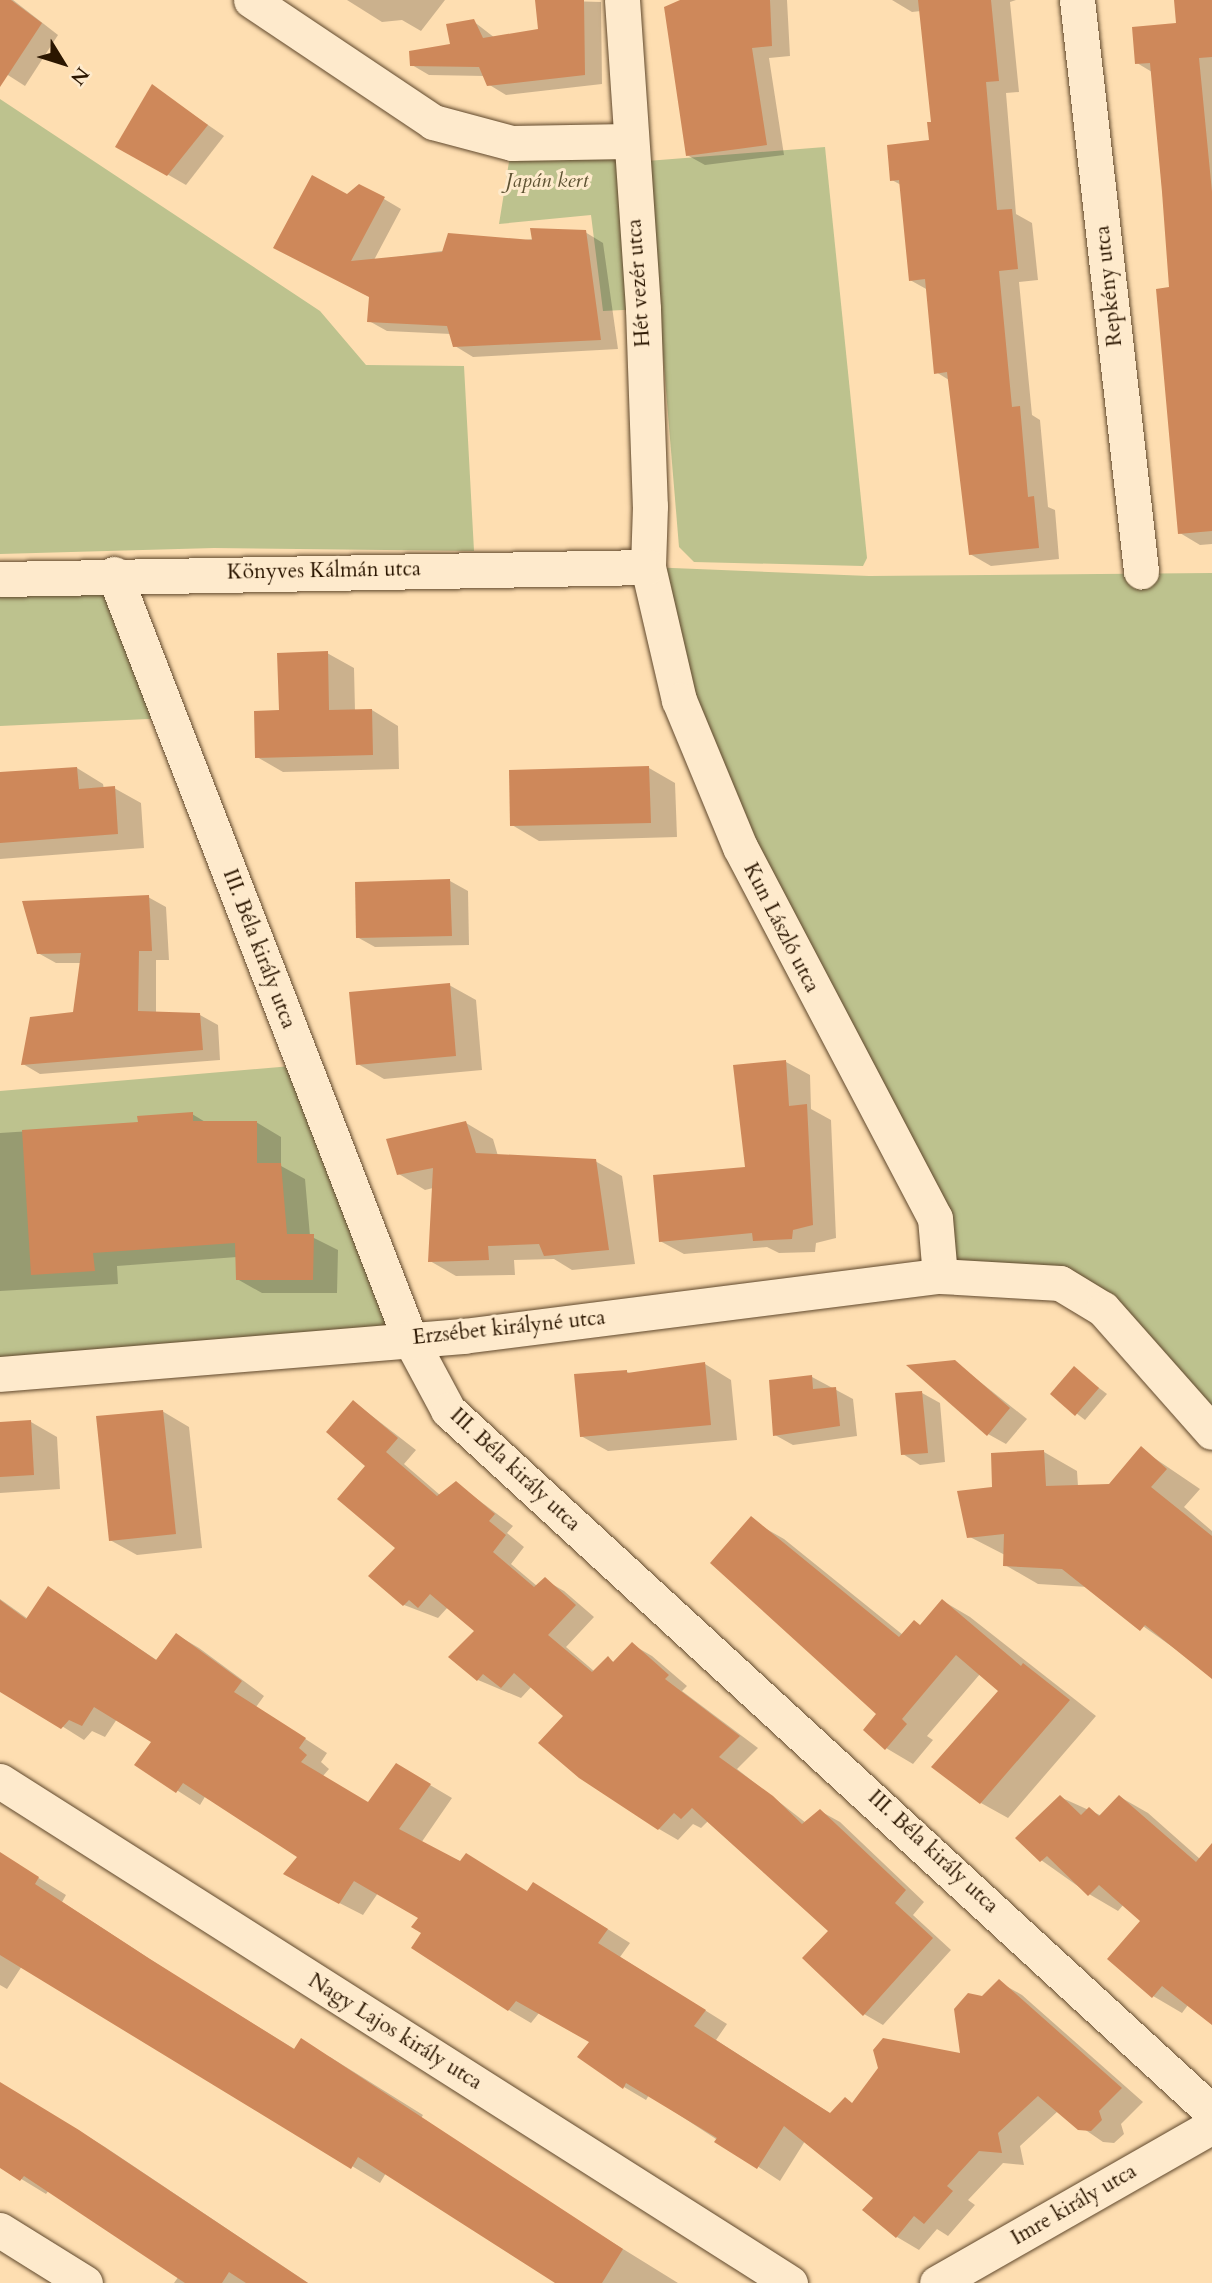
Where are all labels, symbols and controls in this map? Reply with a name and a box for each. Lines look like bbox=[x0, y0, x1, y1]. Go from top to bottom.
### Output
north arrow bbox=[28, 28, 98, 98]
text: N bbox=[64, 61, 95, 90]
park label: Japán kert bbox=[506, 168, 588, 194]
street label: Hét vezér utca bbox=[622, 218, 656, 348]
street label: Repkény utca bbox=[1090, 224, 1128, 348]
street label: Könyves Kálmán utca bbox=[227, 557, 421, 585]
street label: Kun László utca bbox=[738, 859, 824, 997]
street label: III. Béla király utca bbox=[217, 866, 301, 1032]
street label: Erzsébet királyné utca bbox=[411, 1305, 607, 1351]
street label: III. Béla király utca bbox=[445, 1403, 585, 1537]
street label: III. Béla király utca bbox=[863, 1785, 1003, 1919]
street label: Nagy Lajos király utca bbox=[304, 1968, 486, 2096]
street label: Imre király utca bbox=[1007, 2159, 1141, 2251]

